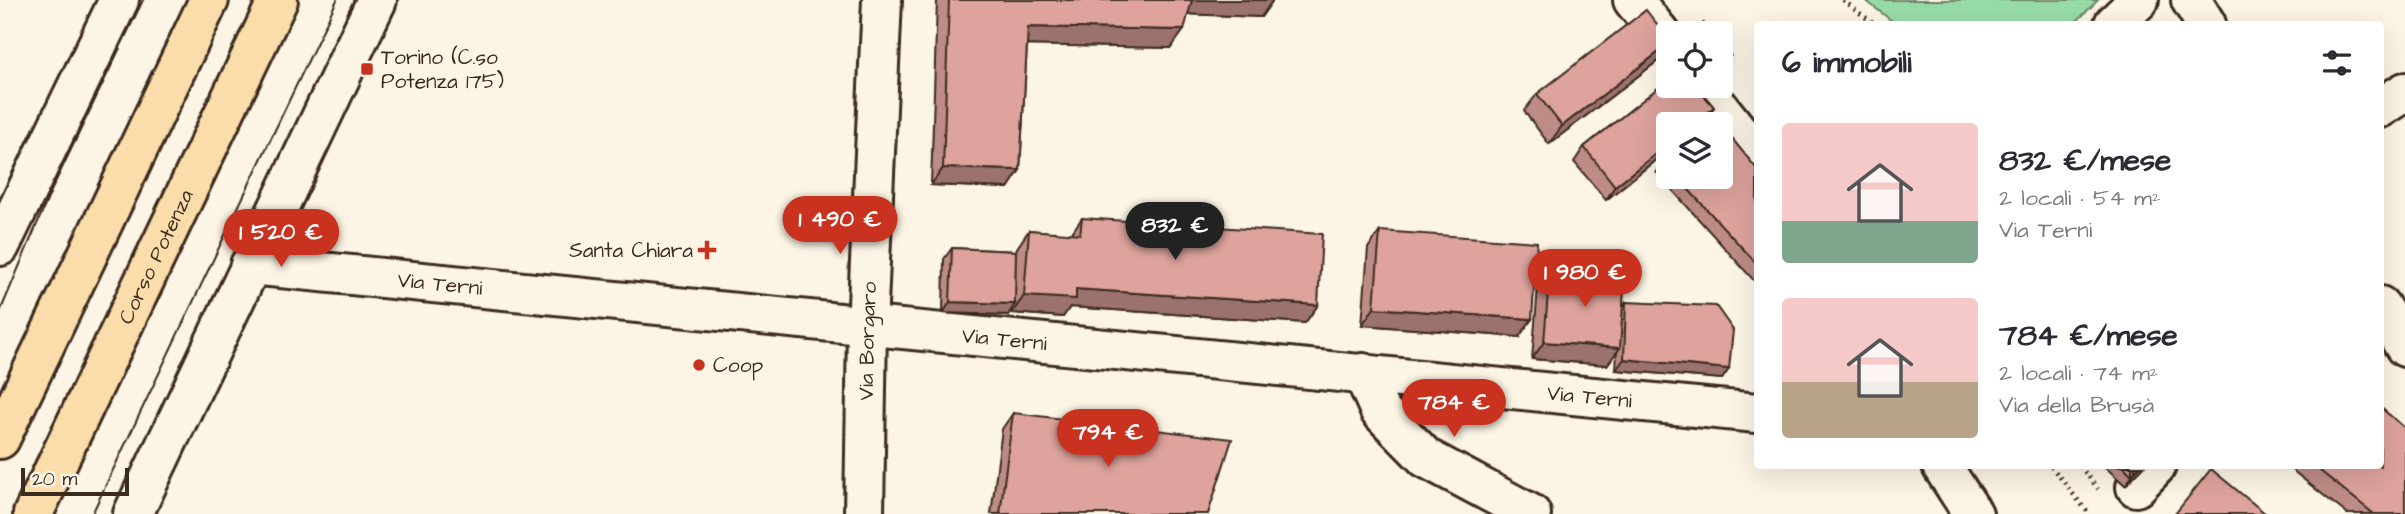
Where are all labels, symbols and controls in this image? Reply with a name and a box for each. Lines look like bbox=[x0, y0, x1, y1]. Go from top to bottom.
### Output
map controls bbox=[1656, 21, 1733, 189]
button: locate bbox=[1656, 21, 1733, 98]
text: 6 immobili bbox=[1782, 42, 1912, 84]
place label: Torino (C.so Potenza 175) bbox=[381, 43, 504, 96]
icon: filters bbox=[2318, 44, 2356, 82]
marker: Torino (C.so Potenza 175) bbox=[359, 61, 375, 77]
button: layers bbox=[1656, 112, 1733, 189]
text: 832 €/mese bbox=[1999, 140, 2171, 182]
icon: home bbox=[1838, 151, 1922, 235]
text: 2 locali · 54 m² bbox=[1999, 182, 2161, 214]
street label: Corso Potenza bbox=[111, 184, 200, 329]
pin: 1 490 € bbox=[775, 196, 905, 256]
pin: 832 € bbox=[1126, 202, 1224, 262]
text: 1 490 € bbox=[799, 203, 881, 235]
text: 832 € bbox=[1141, 209, 1209, 241]
pin: 1 520 € bbox=[216, 210, 346, 269]
text: Via Terni bbox=[1999, 214, 2092, 246]
text: 1 520 € bbox=[239, 216, 323, 248]
place label: Santa Chiara bbox=[569, 236, 693, 265]
marker: Santa Chiara bbox=[699, 242, 715, 258]
pin: 1 980 € bbox=[1520, 250, 1650, 309]
text: 1 980 € bbox=[1544, 256, 1626, 288]
street label: Via Terni bbox=[396, 265, 484, 302]
street label: Via Borgaro bbox=[851, 281, 884, 401]
text: 784 €/mese bbox=[1999, 315, 2178, 357]
street label: Via Terni bbox=[961, 320, 1048, 358]
icon: home bbox=[1838, 326, 1922, 410]
place label: Coop bbox=[713, 351, 763, 381]
marker: Coop bbox=[691, 357, 707, 373]
text: 2 locali · 74 m² bbox=[1999, 357, 2158, 389]
street label: Via Terni bbox=[1546, 378, 1633, 415]
pin: 784 € bbox=[1405, 380, 1503, 439]
text: 784 € bbox=[1418, 386, 1490, 418]
text: Via della Brusà bbox=[1999, 389, 2154, 421]
pin: 794 € bbox=[1059, 410, 1157, 469]
text: 794 € bbox=[1073, 416, 1143, 448]
scale bar bbox=[21, 465, 130, 497]
text: 20 m bbox=[32, 466, 77, 493]

